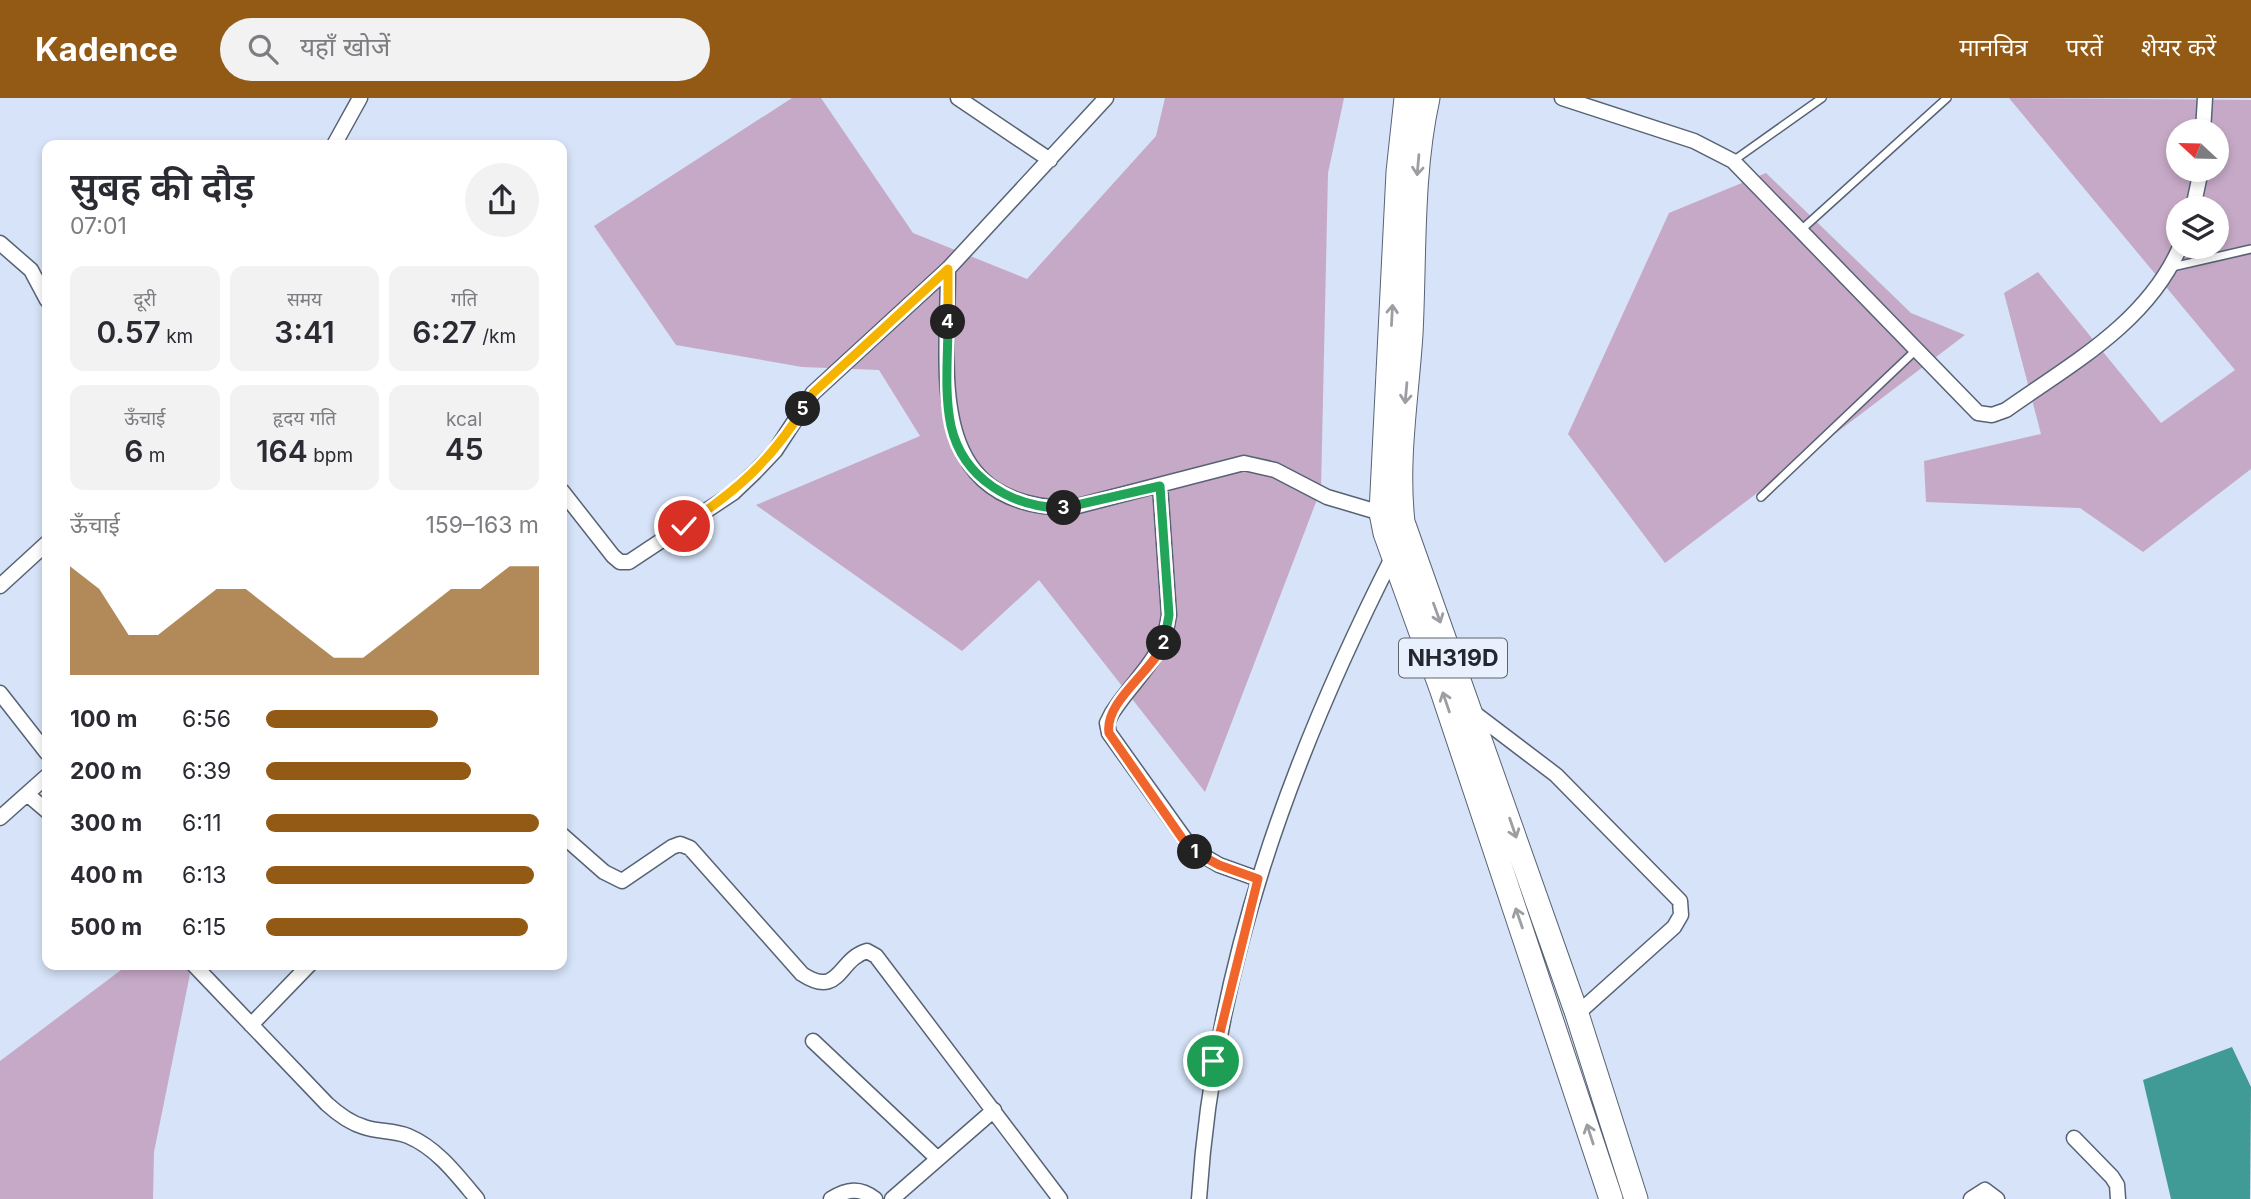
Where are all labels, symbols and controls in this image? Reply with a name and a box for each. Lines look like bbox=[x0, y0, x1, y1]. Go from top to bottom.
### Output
search box bbox=[220, 18, 710, 81]
text: Kadence bbox=[35, 29, 178, 69]
icon: search bbox=[244, 30, 282, 68]
text: यहाँ खोजें bbox=[300, 31, 390, 62]
text: मानचित्र bbox=[1959, 33, 2028, 62]
text: परतें bbox=[2066, 33, 2103, 62]
text: शेयर करें bbox=[2141, 33, 2216, 62]
north arrow bbox=[2166, 119, 2230, 182]
map controls bbox=[2166, 119, 2229, 259]
one-way arrow bbox=[1411, 154, 1424, 176]
text: सुबह की दौड़ bbox=[70, 163, 254, 209]
button: share bbox=[465, 163, 539, 237]
button: layers bbox=[2166, 196, 2229, 259]
text: 07:01 bbox=[70, 212, 127, 240]
text: दूरी bbox=[133, 288, 156, 311]
text: समय bbox=[287, 288, 322, 311]
text: गति bbox=[451, 288, 477, 311]
pin: 4 bbox=[930, 304, 965, 340]
one-way arrow bbox=[1385, 304, 1398, 327]
text: 4 bbox=[941, 310, 954, 333]
text: 0.57 bbox=[96, 314, 161, 350]
text: 3:41 bbox=[274, 314, 335, 350]
text: 6:27 bbox=[412, 314, 477, 350]
text: km bbox=[161, 325, 193, 348]
text: /km bbox=[477, 325, 516, 348]
one-way arrow bbox=[1399, 381, 1412, 403]
pin: 5 bbox=[786, 392, 820, 426]
text: 5 bbox=[796, 397, 809, 420]
text: ऊँचाई bbox=[124, 407, 165, 430]
text: हृदय गति bbox=[273, 407, 336, 430]
text: kcal bbox=[446, 408, 482, 431]
text: 45 bbox=[445, 431, 484, 467]
text: 6 bbox=[124, 433, 143, 469]
text: 164 bbox=[256, 433, 308, 469]
text: m bbox=[143, 444, 165, 467]
text: bpm bbox=[308, 444, 353, 467]
pin: 3 bbox=[1046, 490, 1082, 526]
pin bbox=[654, 496, 714, 556]
text: 3 bbox=[1057, 496, 1070, 519]
icon: check bbox=[665, 507, 703, 545]
text: ऊँचाई bbox=[70, 511, 120, 539]
text: 159–163 m bbox=[425, 511, 539, 539]
one-way arrow bbox=[1432, 602, 1444, 624]
pin: 2 bbox=[1146, 626, 1182, 660]
text: 2 bbox=[1158, 631, 1169, 654]
road number: NH319D bbox=[1399, 638, 1507, 678]
one-way arrow bbox=[1439, 692, 1451, 714]
text: 100 m bbox=[70, 705, 137, 733]
text: 6:56 bbox=[182, 705, 231, 733]
text: 200 m bbox=[70, 757, 142, 785]
text: 6:39 bbox=[182, 757, 231, 785]
text: 300 m bbox=[70, 809, 142, 837]
text: 6:11 bbox=[182, 809, 222, 837]
one-way arrow bbox=[1507, 817, 1520, 839]
pin: 1 bbox=[1178, 834, 1212, 870]
text: 1 bbox=[1190, 840, 1199, 863]
text: 400 m bbox=[70, 861, 143, 889]
text: 6:13 bbox=[182, 861, 226, 889]
one-way arrow bbox=[1512, 907, 1525, 929]
text: 500 m bbox=[70, 913, 142, 941]
text: 6:15 bbox=[182, 913, 226, 941]
pin bbox=[1183, 1031, 1243, 1091]
icon: arrive bbox=[1194, 1042, 1232, 1080]
one-way arrow bbox=[1583, 1124, 1595, 1146]

